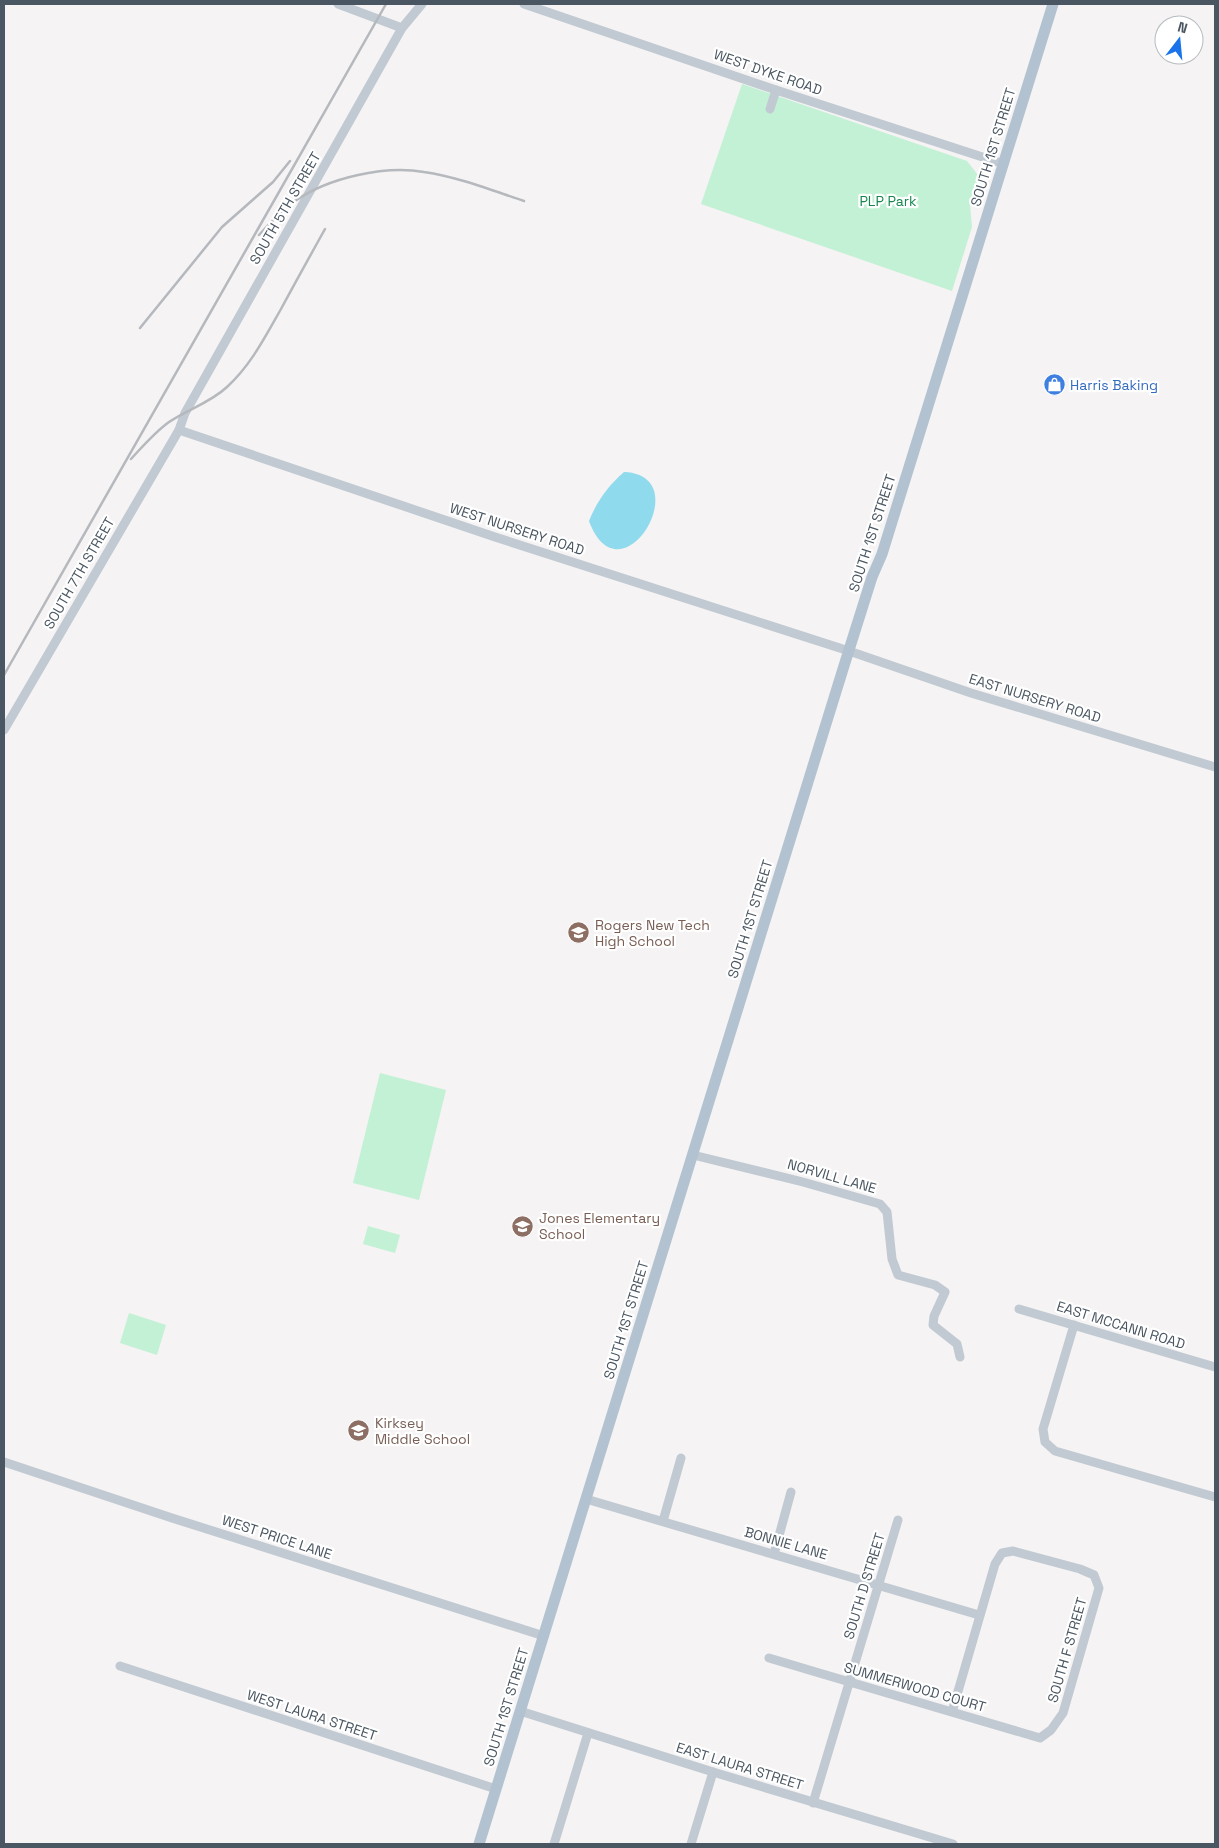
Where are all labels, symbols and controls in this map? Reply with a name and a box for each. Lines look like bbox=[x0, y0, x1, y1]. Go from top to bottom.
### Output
north arrow bbox=[1154, 15, 1204, 65]
text: N bbox=[1176, 18, 1190, 37]
street label: WEST DYKE ROAD bbox=[711, 45, 825, 99]
street label: SOUTH 1ST STREET bbox=[966, 86, 1020, 208]
street label: SOUTH 5TH STREET bbox=[245, 149, 325, 267]
park label: PLP Park bbox=[859, 192, 917, 210]
shop icon: Harris Baking bbox=[1042, 373, 1066, 397]
place label: Harris Baking bbox=[1070, 376, 1158, 394]
street label: SOUTH 1ST STREET bbox=[844, 472, 900, 594]
street label: WEST NURSERY ROAD bbox=[447, 499, 587, 559]
street label: SOUTH 7TH STREET bbox=[40, 514, 118, 632]
street label: EAST NURSERY ROAD bbox=[967, 669, 1103, 727]
street label: SOUTH 1ST STREET bbox=[723, 858, 777, 980]
place label: Rogers New Tech High School bbox=[595, 916, 710, 950]
school or university icon: Rogers New Tech High School bbox=[567, 921, 591, 945]
street label: NORVILL LANE bbox=[786, 1155, 879, 1197]
place label: Jones Elementary School bbox=[539, 1209, 660, 1243]
school or university icon: Jones Elementary School bbox=[511, 1214, 535, 1238]
street label: SOUTH 1ST STREET bbox=[599, 1259, 653, 1381]
street label: EAST MCCANN ROAD bbox=[1055, 1297, 1187, 1353]
place label: Kirksey Middle School bbox=[375, 1414, 470, 1448]
school or university icon: Kirksey Middle School bbox=[347, 1419, 371, 1443]
street label: WEST PRICE LANE bbox=[220, 1511, 334, 1563]
street label: BONNIE LANE bbox=[742, 1523, 830, 1564]
street label: SOUTH D STREET bbox=[839, 1531, 889, 1641]
street label: SOUTH F STREET bbox=[1043, 1595, 1091, 1705]
street label: SOUTH 1ST STREET bbox=[479, 1646, 533, 1768]
street label: SUMMERWOOD COURT bbox=[842, 1658, 988, 1716]
street label: WEST LAURA STREET bbox=[245, 1685, 379, 1745]
street label: EAST LAURA STREET bbox=[674, 1738, 806, 1794]

